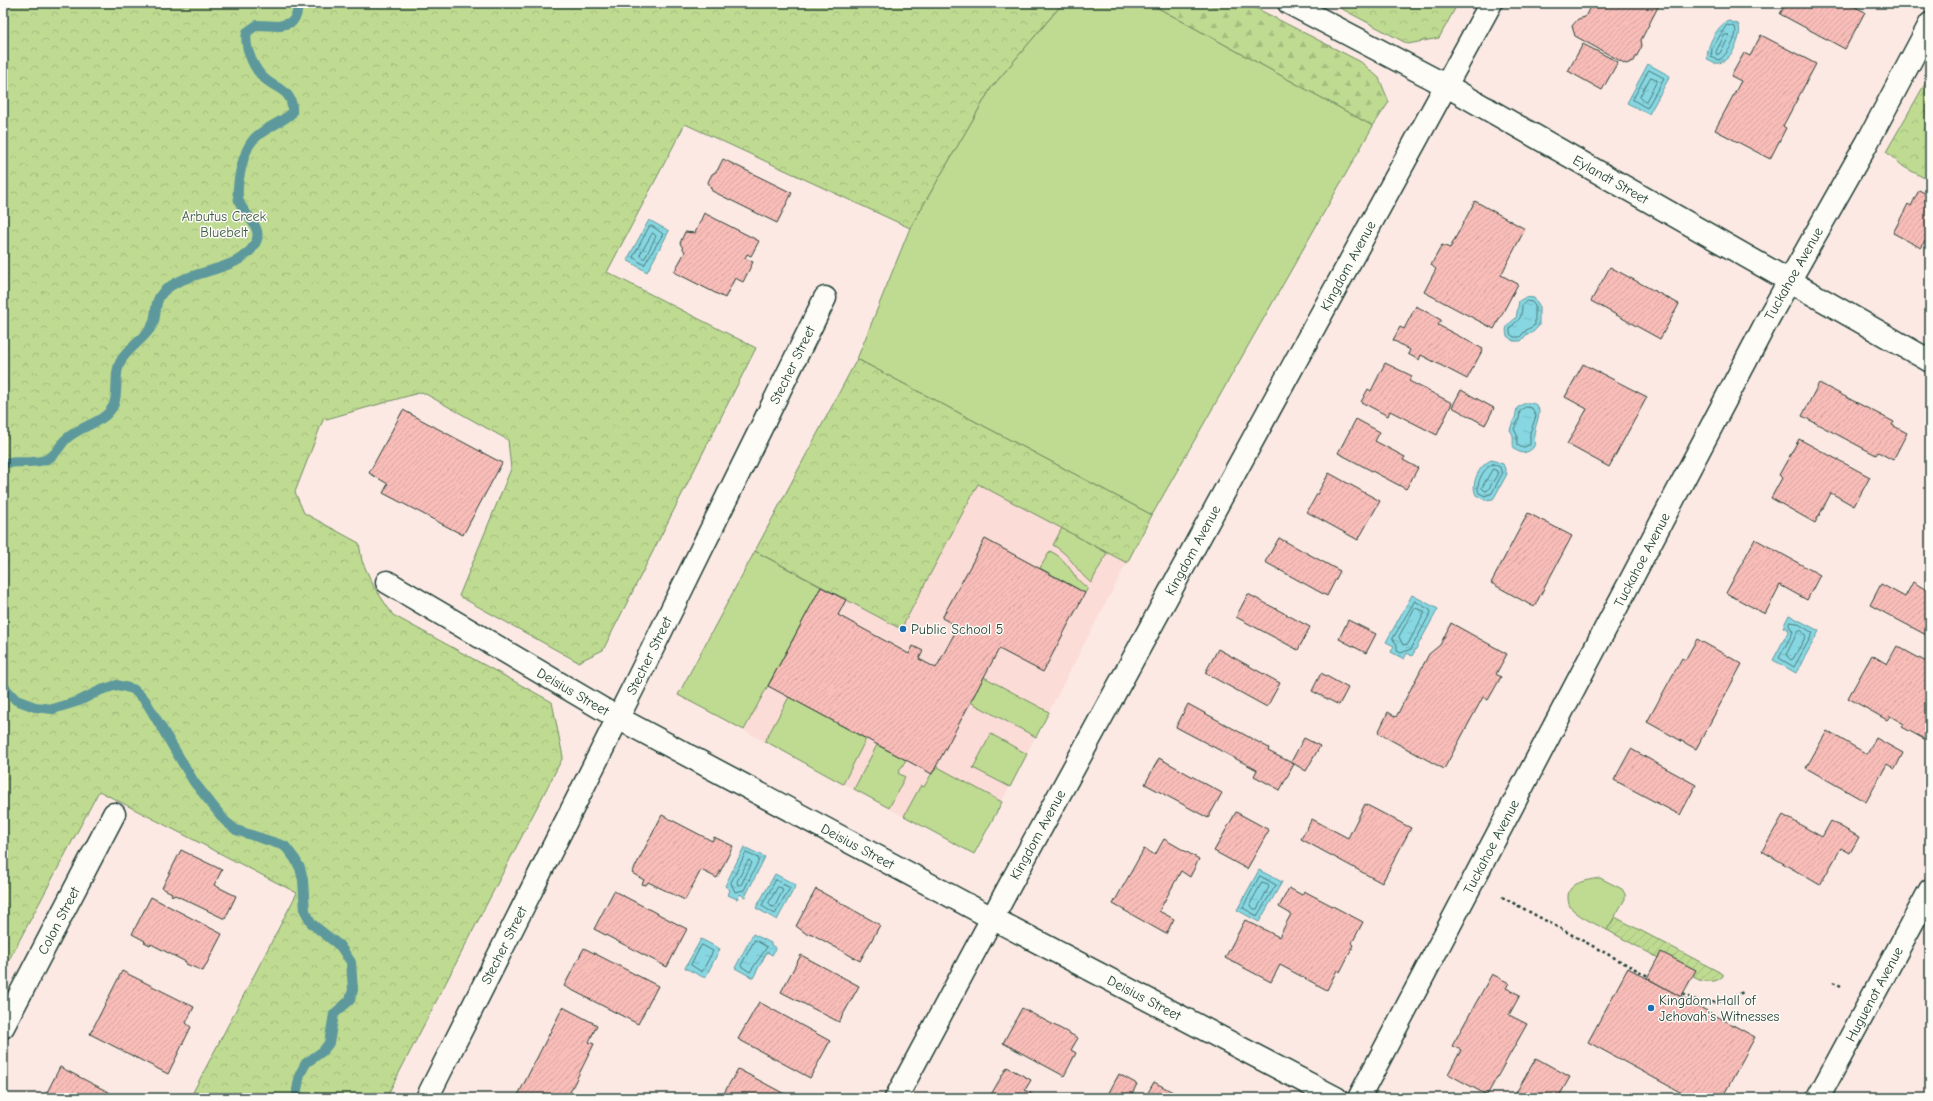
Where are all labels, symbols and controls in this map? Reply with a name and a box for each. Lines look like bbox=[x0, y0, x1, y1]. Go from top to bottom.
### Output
street label: Eylandt Street bbox=[1570, 152, 1652, 208]
park label: Arbutus Creek Bluebelt bbox=[182, 208, 267, 241]
street label: Kingdom Avenue bbox=[1317, 218, 1380, 314]
street label: Tuckahoe Avenue bbox=[1761, 224, 1827, 323]
street label: Stecher Street bbox=[766, 322, 819, 407]
street label: Kingdom Avenue bbox=[1162, 502, 1224, 598]
street label: Tuckahoe Avenue bbox=[1610, 510, 1674, 610]
street label: Stecher Street bbox=[623, 613, 676, 698]
place label: Public School 5 bbox=[911, 621, 1003, 638]
marker: Public School 5 bbox=[898, 624, 908, 634]
street label: Deisius Street bbox=[534, 664, 613, 720]
street label: Kingdom Avenue bbox=[1006, 787, 1069, 883]
street label: Tuckahoe Avenue bbox=[1460, 797, 1523, 897]
street label: Deisius Street bbox=[818, 820, 898, 874]
street label: Colon Street bbox=[34, 883, 84, 958]
street label: Stecher Street bbox=[478, 903, 531, 987]
street label: Huguenot Avenue bbox=[1842, 944, 1907, 1045]
street label: Deisius Street bbox=[1104, 972, 1185, 1025]
place label: Kingdom Hall of Jehovah's Witnesses bbox=[1659, 992, 1779, 1025]
marker: Kingdom Hall of Jehovah's Witnesses bbox=[1646, 1003, 1656, 1013]

